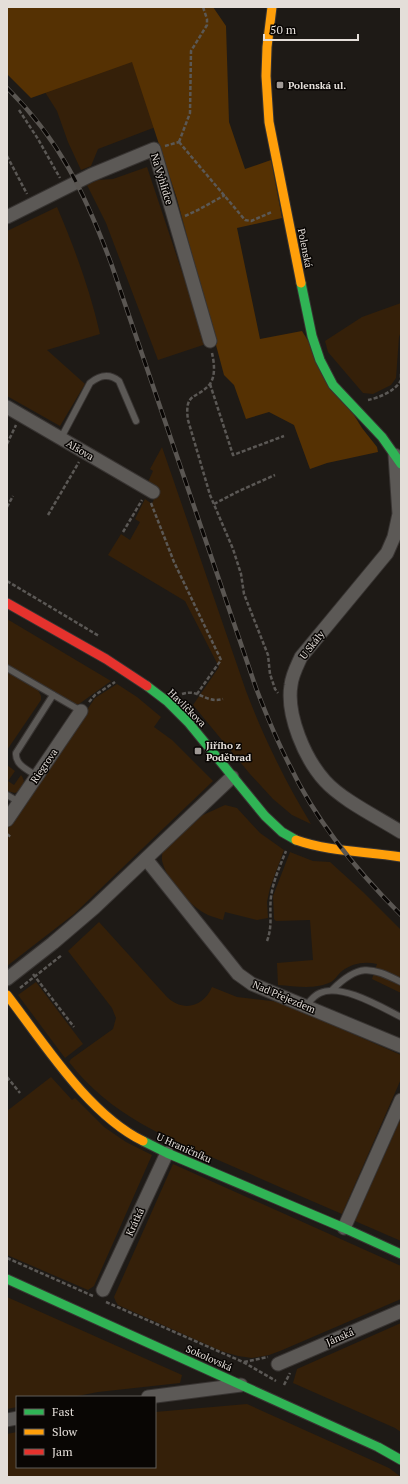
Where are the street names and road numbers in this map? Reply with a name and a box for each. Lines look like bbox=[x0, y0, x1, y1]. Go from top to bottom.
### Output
street label: Na Vyhlídce bbox=[148, 152, 176, 206]
street label: Polenská bbox=[295, 227, 315, 269]
street label: Alšova bbox=[64, 437, 96, 463]
street label: U Skály bbox=[297, 627, 328, 662]
street label: Havlíčkova bbox=[165, 686, 209, 730]
street label: Riegrova bbox=[28, 746, 60, 786]
street label: Nad Přejezdem bbox=[251, 978, 318, 1016]
street label: U Hraničníku bbox=[155, 1130, 214, 1166]
street label: Krátká bbox=[123, 1206, 147, 1238]
street label: Jánská bbox=[324, 1325, 356, 1349]
street label: Sokolovská bbox=[184, 1342, 234, 1374]

